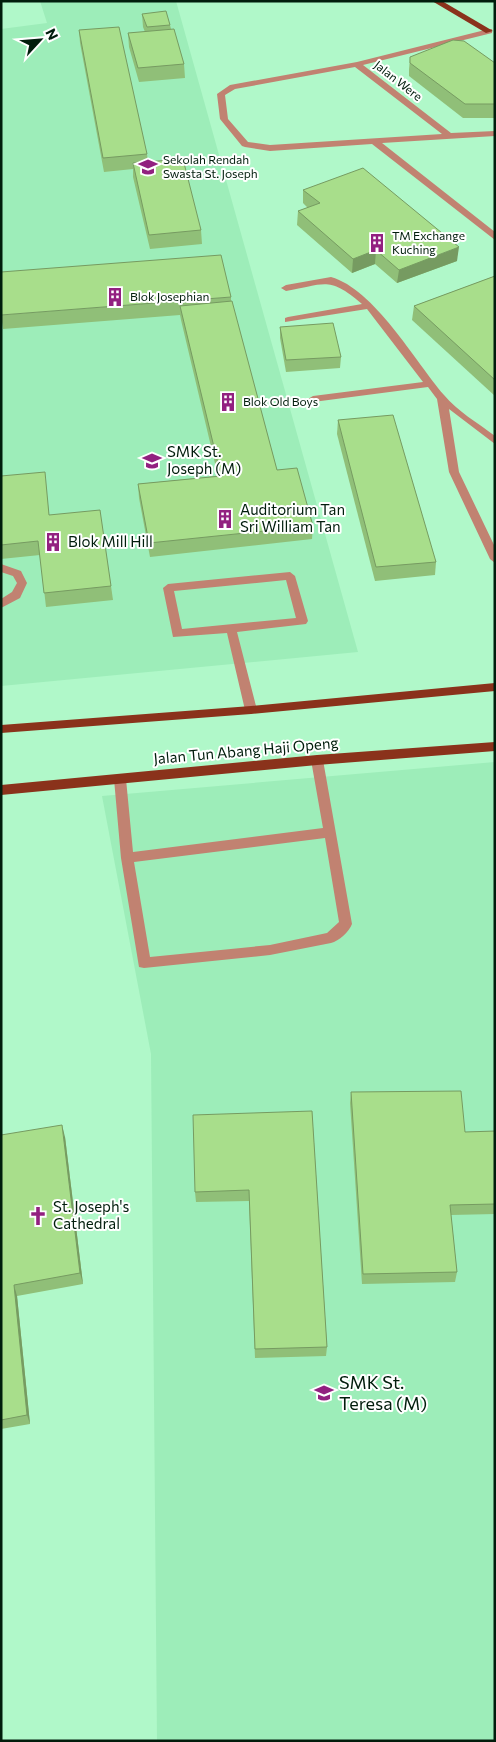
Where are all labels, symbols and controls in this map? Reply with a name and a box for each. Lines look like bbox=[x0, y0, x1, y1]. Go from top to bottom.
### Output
north arrow bbox=[15, 15, 65, 65]
text: N bbox=[42, 26, 62, 43]
street label: Jalan Were bbox=[371, 57, 425, 104]
place label: Sekolah Rendah Swasta St. Joseph bbox=[163, 152, 258, 181]
school or university icon: Sekolah Rendah Swasta St. Joseph bbox=[137, 156, 159, 178]
place label: TM Exchange Kuching bbox=[392, 228, 465, 256]
building icon: TM Exchange Kuching bbox=[366, 232, 388, 254]
building icon: Blok Josephian bbox=[104, 286, 126, 308]
place label: Blok Josephian bbox=[130, 289, 209, 304]
building icon: Blok Old Boys bbox=[217, 391, 239, 413]
place label: Blok Old Boys bbox=[243, 394, 318, 408]
place label: SMK St. Joseph (M) bbox=[167, 442, 241, 477]
school or university icon: SMK St. Joseph (M) bbox=[141, 450, 163, 472]
place label: Auditorium Tan Sri William Tan bbox=[240, 500, 345, 535]
building icon: Auditorium Tan Sri William Tan bbox=[214, 508, 236, 530]
building icon: Blok Mill Hill bbox=[42, 531, 64, 553]
place label: Blok Mill Hill bbox=[68, 532, 153, 550]
street label: Jalan Tun Abang Haji Openg bbox=[153, 733, 339, 767]
place label: St. Joseph's Cathedral bbox=[53, 1197, 130, 1232]
church icon: St. Joseph's Cathedral bbox=[27, 1205, 49, 1227]
place label: SMK St. Teresa (M) bbox=[339, 1371, 427, 1414]
school or university icon: SMK St. Teresa (M) bbox=[313, 1382, 335, 1404]

